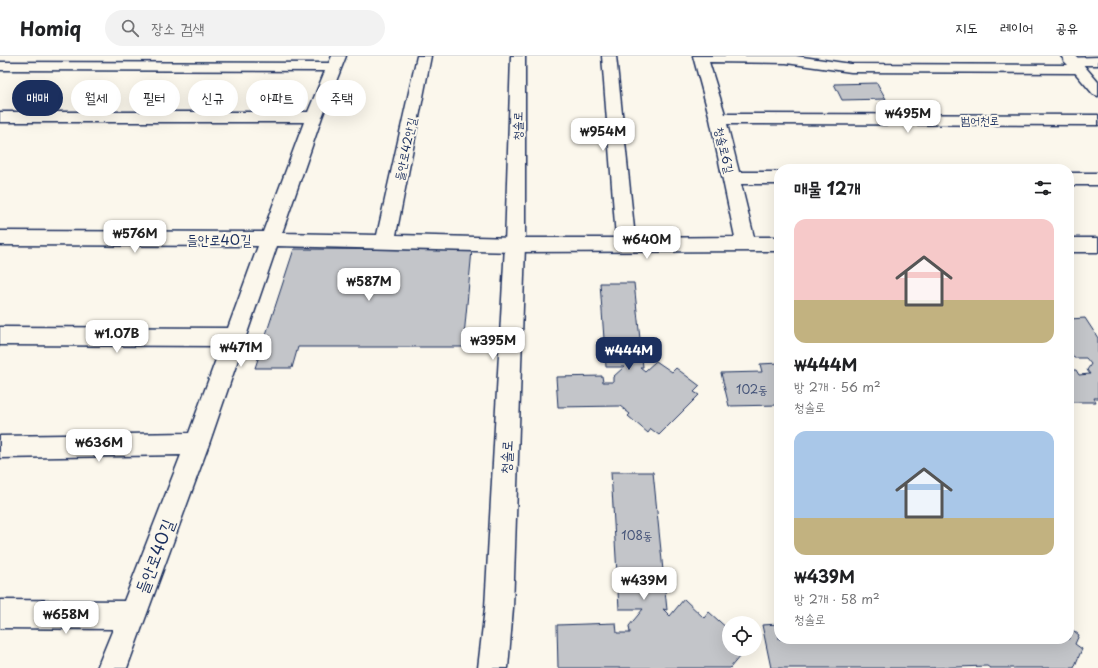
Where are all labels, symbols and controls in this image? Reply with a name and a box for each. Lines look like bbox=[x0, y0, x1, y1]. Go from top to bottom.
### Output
search box bbox=[105, 10, 385, 46]
text: Homiq bbox=[20, 14, 81, 42]
text: 장소 검색 bbox=[151, 16, 204, 39]
icon: search bbox=[119, 17, 141, 39]
text: 지도 bbox=[955, 17, 978, 38]
text: 레이어 bbox=[1000, 17, 1033, 38]
text: 공유 bbox=[1055, 17, 1078, 38]
chip: 매매 bbox=[12, 80, 63, 116]
chip: 월세 bbox=[71, 80, 121, 116]
chip: 필터 bbox=[129, 80, 180, 116]
chip: 신규 bbox=[188, 80, 238, 116]
chip: 아파트 bbox=[246, 80, 308, 116]
chip: 주택 bbox=[316, 80, 366, 116]
pin: ₩495M bbox=[880, 100, 936, 134]
text: ₩495M bbox=[885, 103, 931, 122]
street label: 청솔로 bbox=[508, 111, 526, 141]
street label: 범어천로 bbox=[961, 111, 999, 129]
street label: 들안로42안길 bbox=[390, 115, 421, 182]
pin: ₩954M bbox=[575, 118, 631, 152]
text: ₩954M bbox=[580, 121, 626, 140]
street label: 청솔로6길 bbox=[711, 125, 739, 175]
text: 매물 12개 bbox=[794, 175, 861, 201]
icon: filters bbox=[1032, 177, 1054, 199]
pin: ₩576M bbox=[107, 220, 163, 254]
text: ₩576M bbox=[112, 223, 158, 242]
pin: ₩640M bbox=[619, 226, 675, 260]
street label: 들안로40길 bbox=[187, 229, 252, 250]
text: ₩640M bbox=[623, 229, 671, 248]
icon: home bbox=[888, 245, 960, 317]
pin: ₩587M bbox=[341, 268, 397, 302]
text: ₩587M bbox=[346, 271, 392, 290]
pin: ₩1.07B bbox=[84, 320, 150, 354]
text: ₩1.07B bbox=[95, 323, 139, 342]
pin: ₩395M bbox=[465, 327, 521, 361]
text: ₩395M bbox=[470, 330, 516, 349]
pin: ₩471M bbox=[213, 334, 269, 368]
text: ₩471M bbox=[219, 337, 263, 356]
pin: ₩444M bbox=[601, 337, 657, 371]
text: ₩444M bbox=[605, 340, 653, 359]
text: ₩444M bbox=[794, 351, 857, 377]
text: 방 2개 · 56 m² bbox=[794, 377, 881, 396]
house number: 102동 bbox=[736, 380, 768, 398]
text: 청솔로 bbox=[794, 397, 825, 416]
pin: ₩636M bbox=[71, 429, 127, 463]
text: ₩636M bbox=[75, 432, 123, 451]
street label: 청솔로 bbox=[495, 440, 517, 474]
icon: home bbox=[888, 457, 960, 529]
street label: 들안로40길 bbox=[128, 514, 180, 597]
house number: 108동 bbox=[621, 526, 653, 544]
text: ₩439M bbox=[794, 563, 855, 589]
pin: ₩439M bbox=[616, 567, 672, 601]
text: ₩439M bbox=[621, 570, 667, 589]
text: 방 2개 · 58 m² bbox=[794, 589, 880, 608]
pin: ₩658M bbox=[38, 601, 94, 635]
text: ₩658M bbox=[43, 604, 89, 623]
text: 청솔로 bbox=[794, 609, 825, 628]
map controls bbox=[722, 616, 762, 656]
button: locate bbox=[722, 616, 762, 656]

